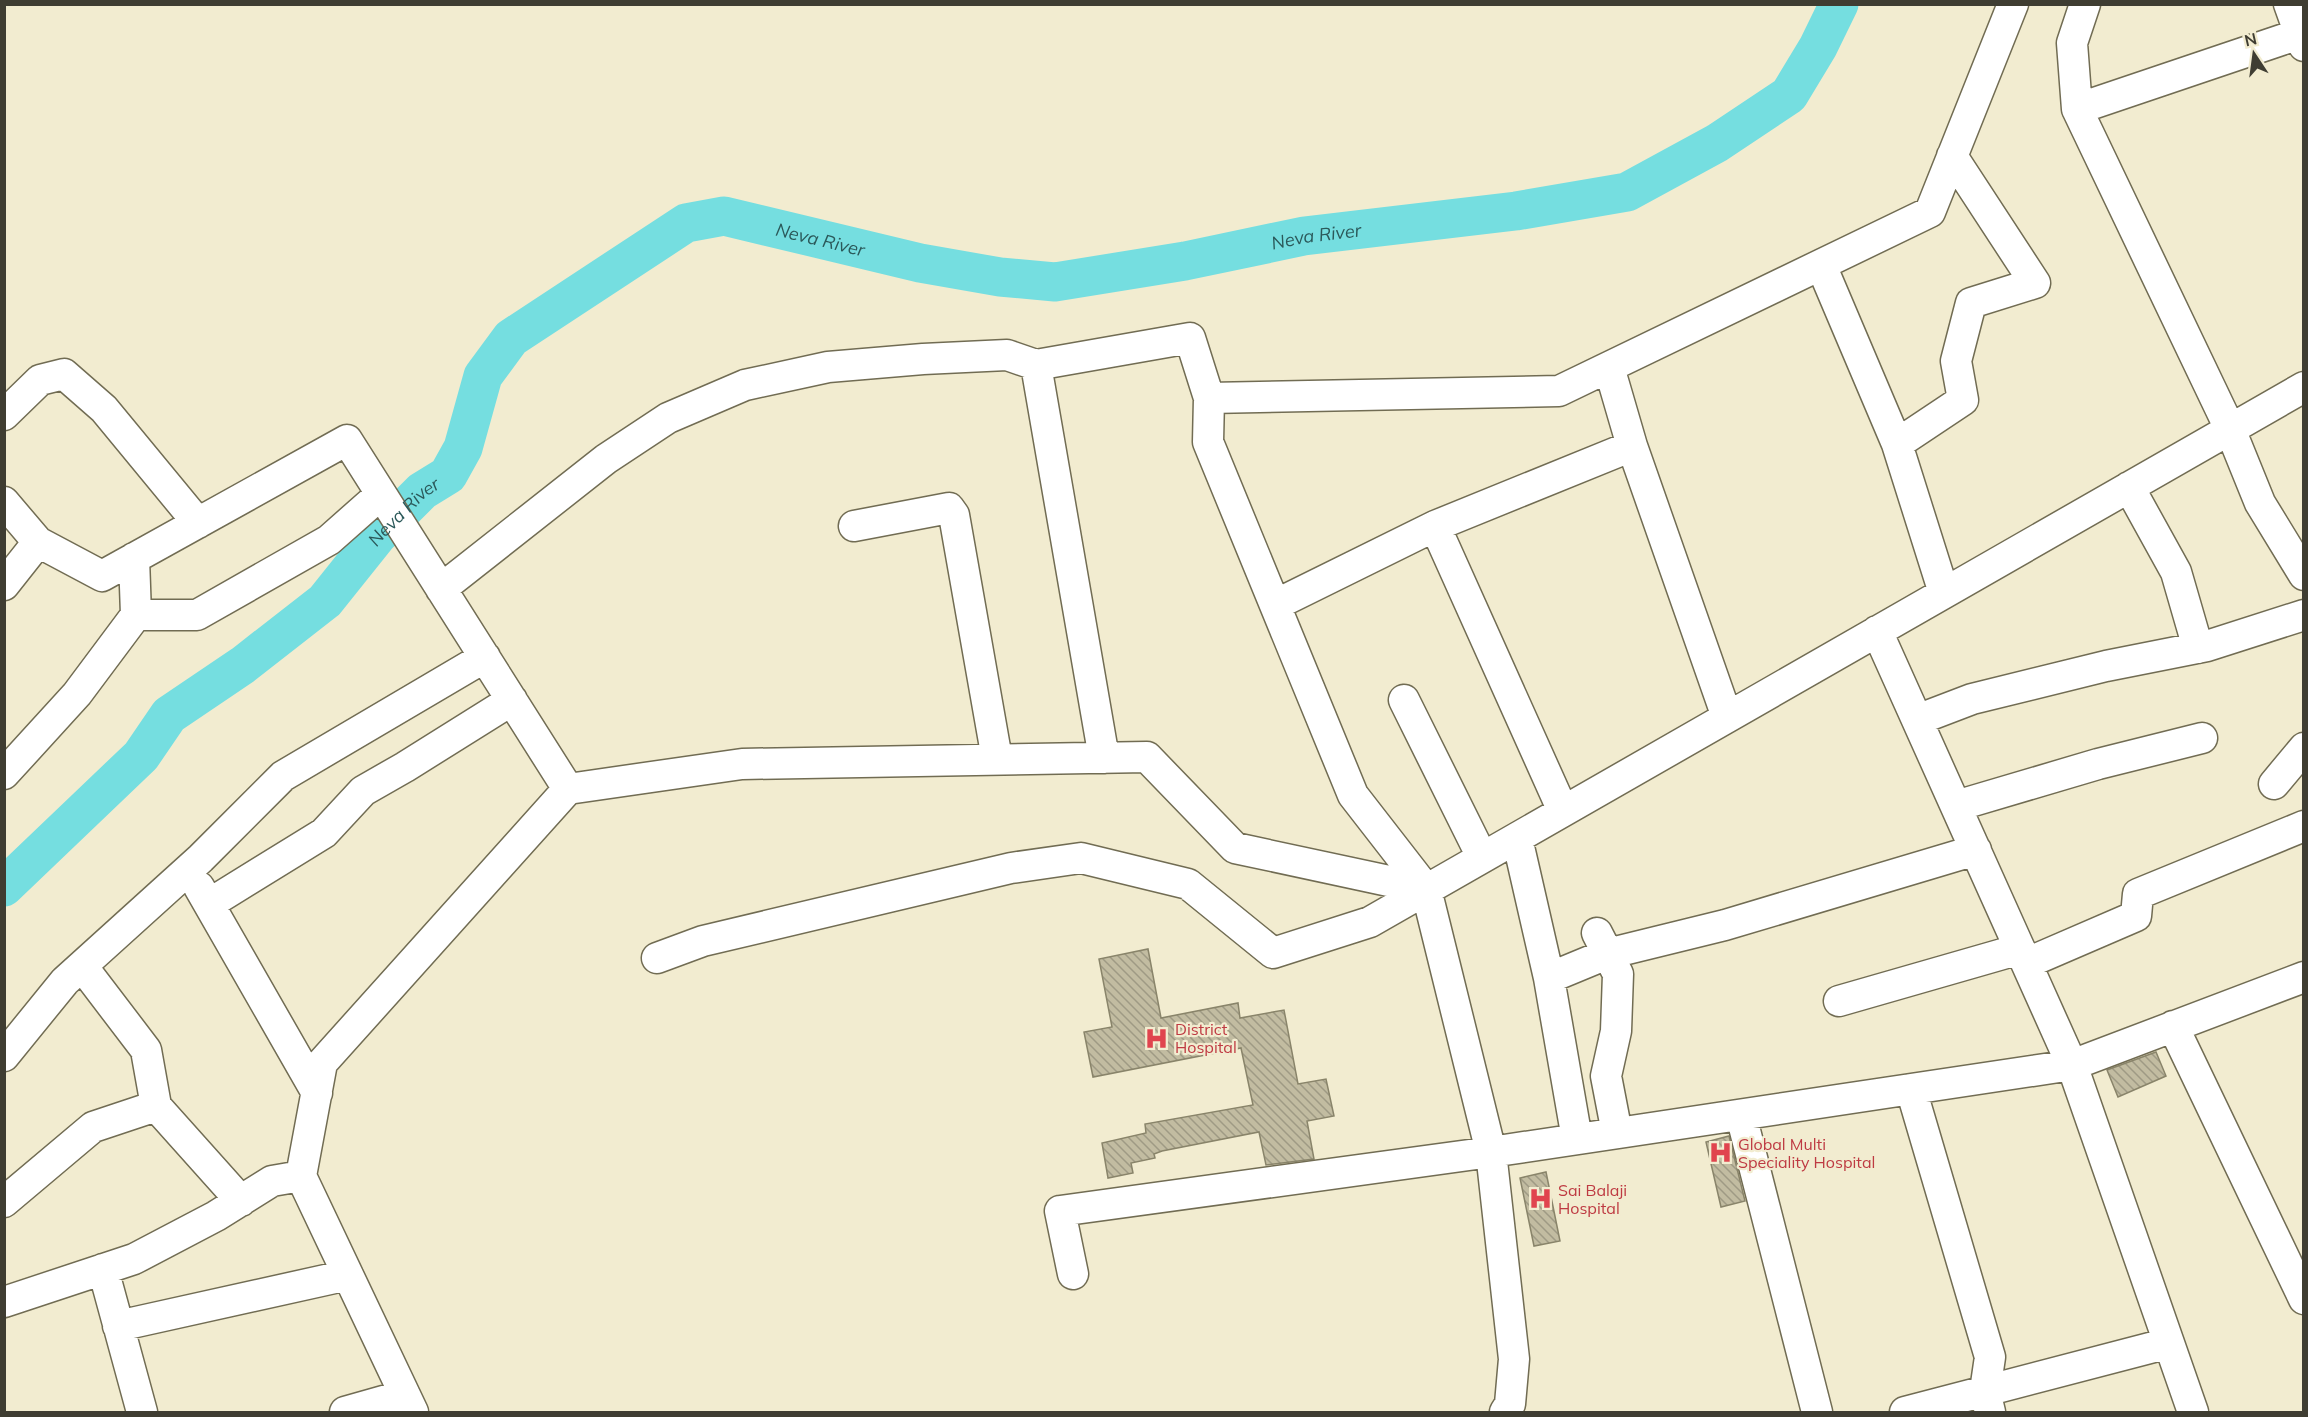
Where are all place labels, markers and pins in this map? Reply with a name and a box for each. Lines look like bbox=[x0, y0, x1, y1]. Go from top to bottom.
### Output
place label: District Hospital bbox=[1175, 1019, 1237, 1057]
hospital icon: District Hospital bbox=[1144, 1025, 1170, 1051]
place label: Global Multi Speciality Hospital bbox=[1738, 1134, 1875, 1172]
hospital icon: Global Multi Speciality Hospital bbox=[1707, 1140, 1733, 1166]
place label: Sai Balaji Hospital bbox=[1558, 1180, 1627, 1218]
hospital icon: Sai Balaji Hospital bbox=[1527, 1186, 1553, 1212]

